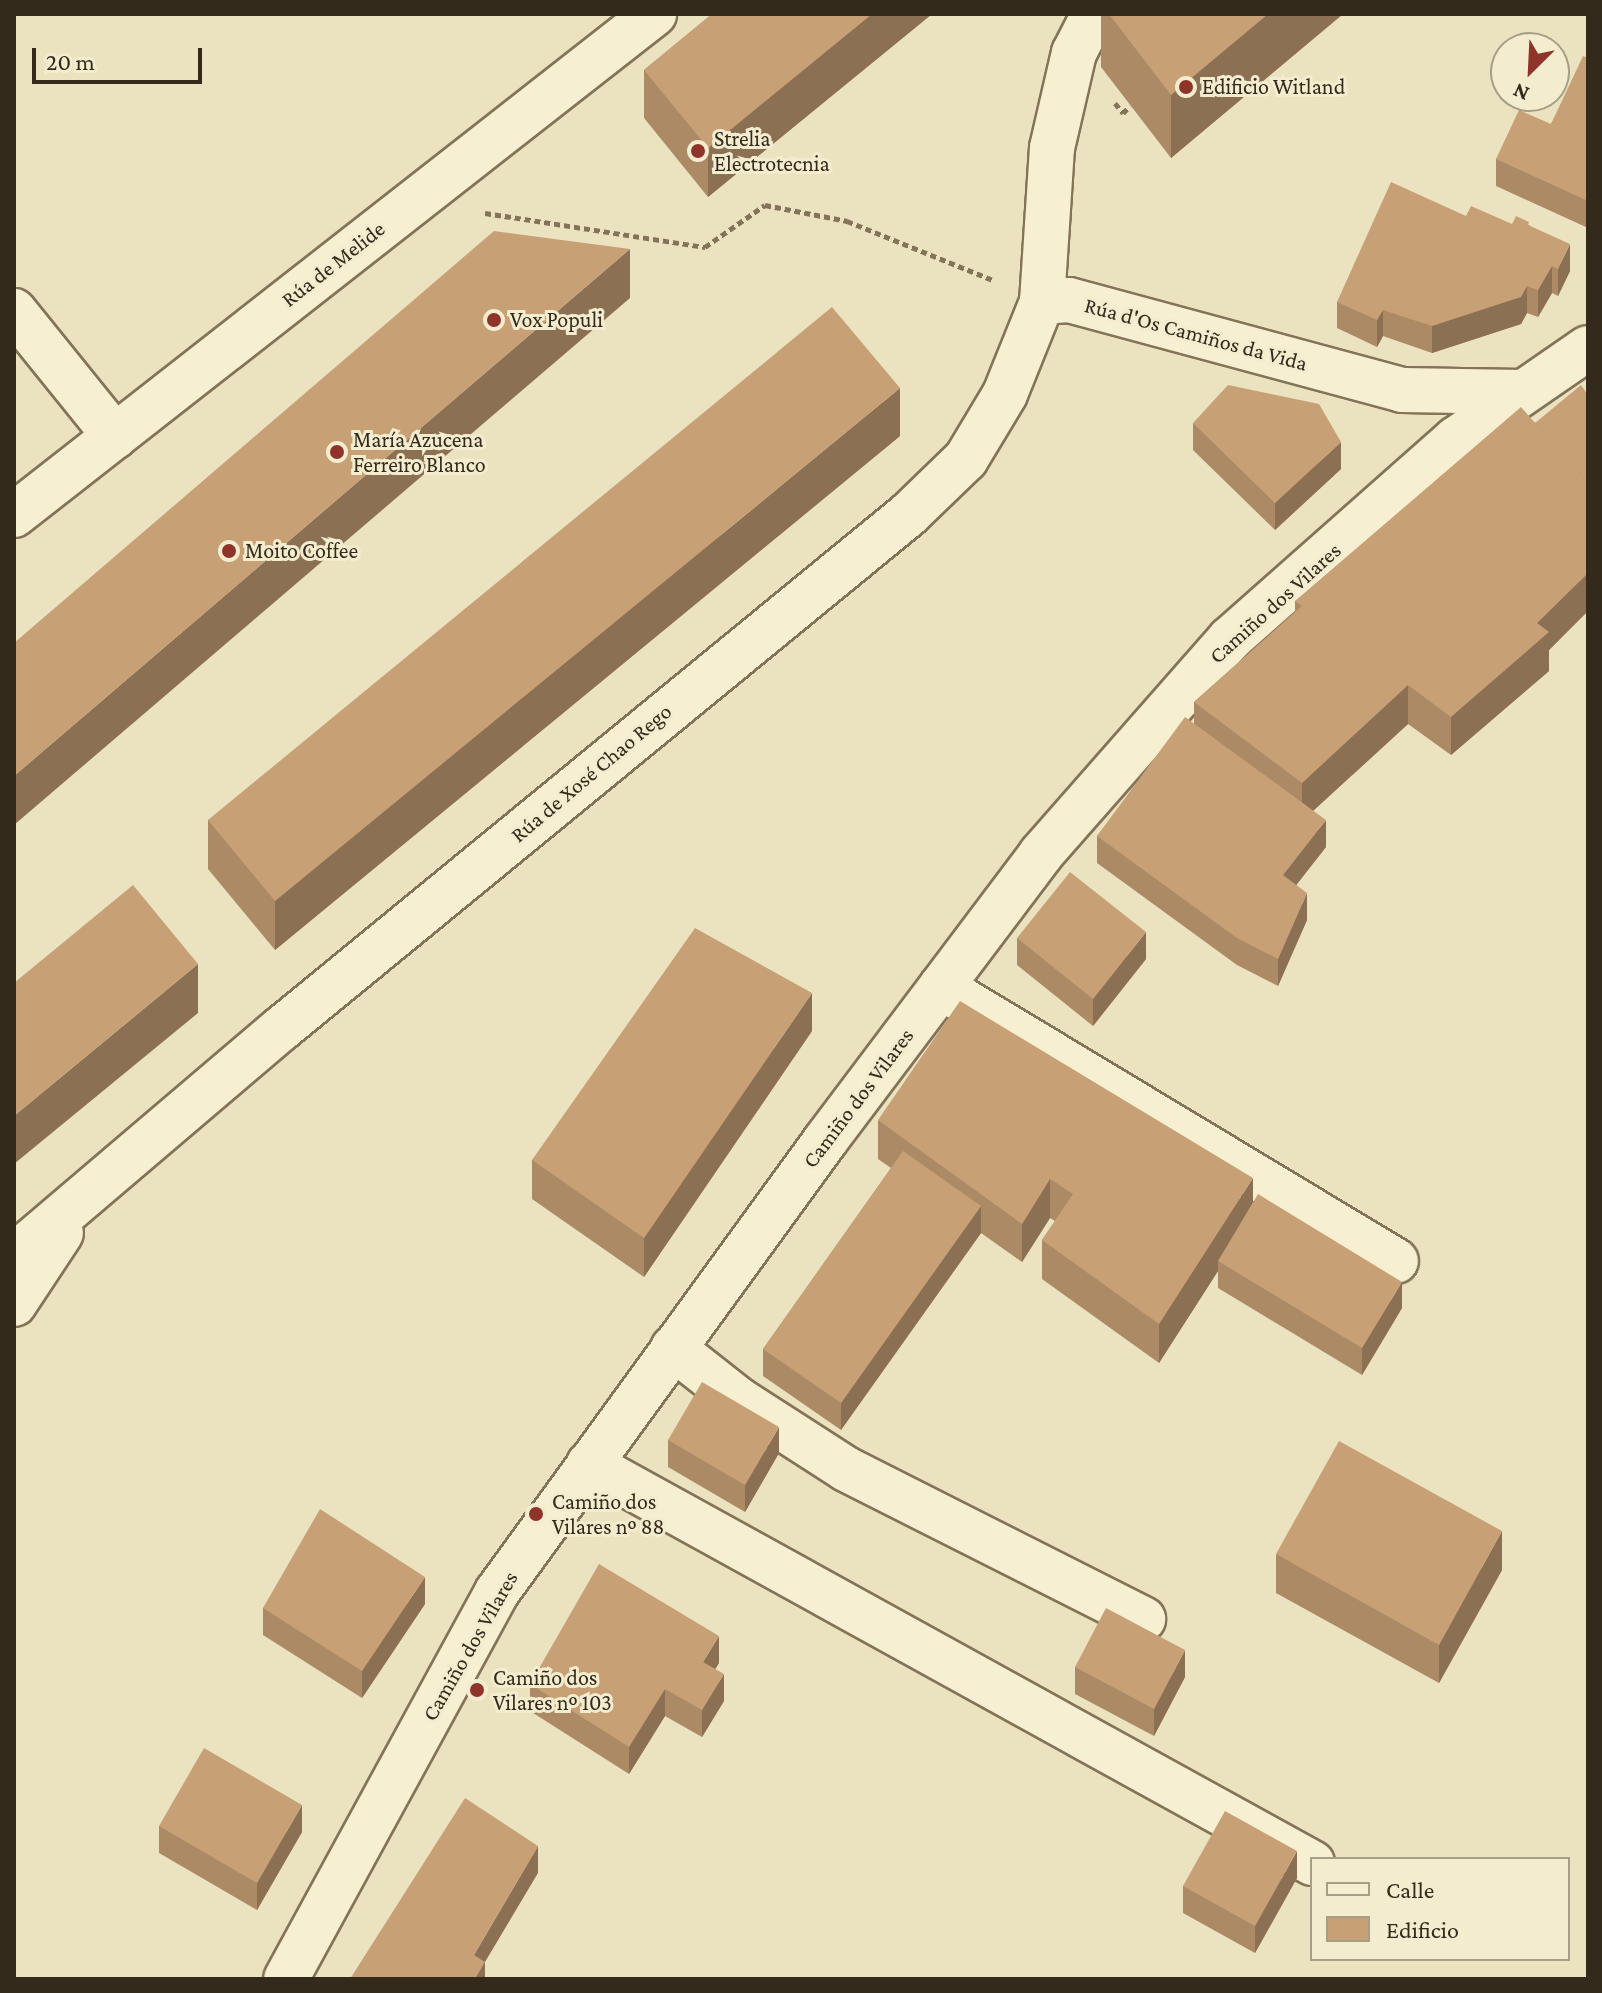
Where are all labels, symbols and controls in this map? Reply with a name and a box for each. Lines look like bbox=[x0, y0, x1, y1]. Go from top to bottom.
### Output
scale bar bbox=[36, 32, 206, 82]
north arrow bbox=[1490, 32, 1570, 112]
text: 20 m bbox=[46, 48, 95, 75]
place label: Edificio Witland bbox=[1202, 74, 1345, 100]
marker: Edificio Witland bbox=[1177, 78, 1195, 96]
text: N bbox=[1509, 78, 1533, 107]
place label: Strelia Electrotecnia bbox=[714, 125, 830, 176]
marker: Strelia Electrotecnia bbox=[689, 142, 707, 160]
street label: Rúa de Melide bbox=[276, 215, 390, 313]
street label: Rúa d'Os Camiños da Vida bbox=[1082, 292, 1310, 376]
place label: Vox Populi bbox=[510, 307, 603, 333]
marker: Vox Populi bbox=[485, 311, 503, 329]
place label: María Azucena Ferreiro Blanco bbox=[353, 426, 486, 478]
marker: María Azucena Ferreiro Blanco bbox=[328, 443, 346, 461]
street label: Camiño dos Vilares bbox=[1204, 537, 1346, 669]
place label: Moito Coffee bbox=[245, 538, 358, 564]
marker: Moito Coffee bbox=[220, 542, 238, 560]
street label: Rúa de Xosé Chao Rego bbox=[505, 698, 677, 848]
street label: Camiño dos Vilares bbox=[797, 1023, 919, 1173]
place label: Camiño dos Vilares nº 88 bbox=[552, 1488, 664, 1540]
marker: Camiño dos Vilares nº 88 bbox=[527, 1505, 545, 1523]
street label: Camiño dos Vilares bbox=[417, 1567, 523, 1725]
place label: Camiño dos Vilares nº 103 bbox=[493, 1664, 612, 1716]
marker: Camiño dos Vilares nº 103 bbox=[468, 1681, 486, 1699]
legend bbox=[1310, 1857, 1570, 1961]
text: Calle bbox=[1386, 1876, 1434, 1903]
text: Edificio bbox=[1386, 1916, 1459, 1943]

